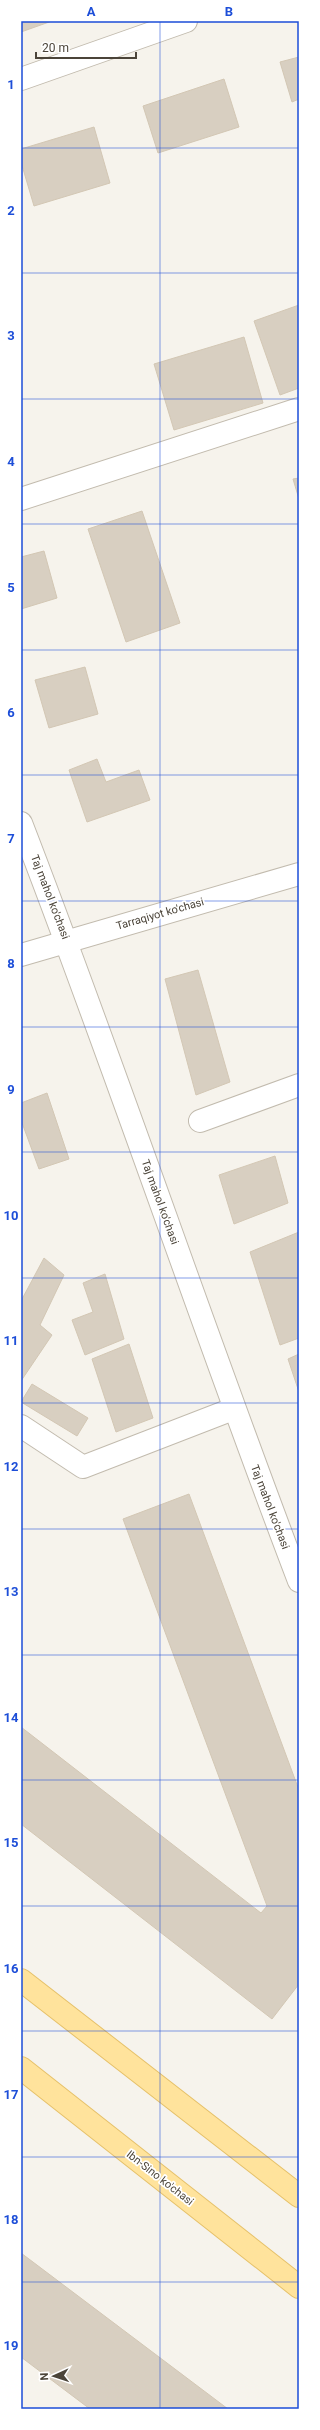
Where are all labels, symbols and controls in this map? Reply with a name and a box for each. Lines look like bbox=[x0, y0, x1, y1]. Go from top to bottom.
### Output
text: A bbox=[87, 4, 96, 19]
text: B bbox=[225, 4, 233, 19]
scale bar bbox=[36, 34, 136, 60]
text: 20 m bbox=[42, 41, 69, 55]
text: 1 bbox=[7, 77, 15, 92]
text: 2 bbox=[7, 203, 15, 218]
text: 3 bbox=[7, 328, 15, 343]
text: 4 bbox=[7, 454, 15, 469]
text: 5 bbox=[7, 580, 15, 595]
text: 6 bbox=[7, 705, 15, 720]
text: 7 bbox=[7, 831, 15, 846]
street label: Taj mahol ko'chasi bbox=[28, 853, 72, 941]
street label: Tarraqiyot ko'chasi bbox=[115, 895, 205, 933]
text: 8 bbox=[7, 956, 15, 971]
text: 9 bbox=[7, 1082, 15, 1097]
street label: Taj mahol ko'chasi bbox=[139, 1158, 181, 1246]
text: 10 bbox=[4, 1208, 18, 1223]
text: 11 bbox=[4, 1333, 18, 1348]
text: 12 bbox=[4, 1459, 18, 1474]
street label: Taj mahol ko'chasi bbox=[248, 1463, 292, 1551]
text: 13 bbox=[4, 1584, 18, 1599]
text: 14 bbox=[4, 1710, 19, 1725]
text: 15 bbox=[4, 1835, 18, 1850]
text: 16 bbox=[4, 1961, 19, 1976]
text: 17 bbox=[4, 2087, 18, 2102]
street label: Ibn-Sino ko'chasi bbox=[124, 2148, 196, 2208]
text: 18 bbox=[4, 2212, 18, 2227]
text: 19 bbox=[4, 2338, 18, 2353]
north arrow bbox=[34, 2356, 74, 2396]
text: N bbox=[38, 2372, 51, 2381]

